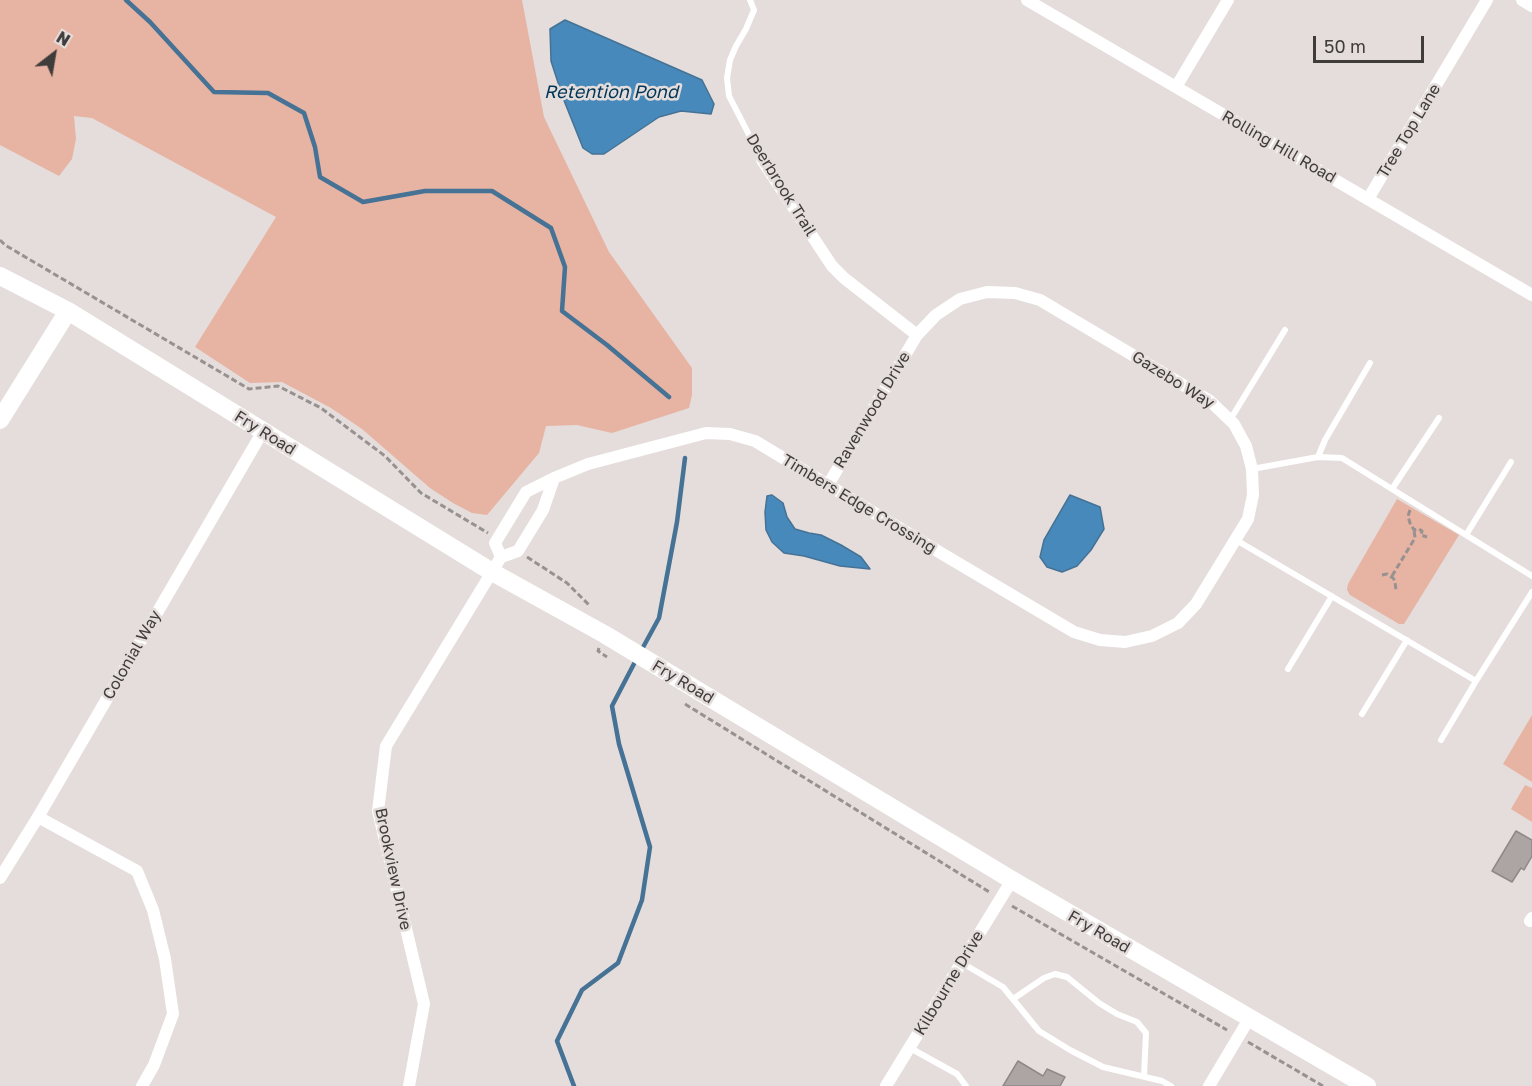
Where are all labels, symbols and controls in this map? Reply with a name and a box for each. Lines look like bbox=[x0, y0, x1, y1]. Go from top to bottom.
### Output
north arrow bbox=[24, 24, 84, 84]
scale bar bbox=[1316, 24, 1427, 62]
text: N bbox=[53, 27, 74, 50]
text: 50 m bbox=[1324, 35, 1366, 57]
street label: Tree Top Lane bbox=[1373, 80, 1445, 182]
water label: Retention Pond bbox=[544, 81, 678, 103]
street label: Rolling Hill Road bbox=[1219, 107, 1339, 187]
street label: Deerbrook Trail bbox=[742, 130, 820, 240]
street label: Gazebo Way bbox=[1128, 347, 1218, 413]
street label: Ravenwood Drive bbox=[830, 348, 914, 472]
street label: Fry Road bbox=[231, 407, 299, 459]
street label: Timbers Edge Crossing bbox=[779, 450, 939, 558]
street label: Colonial Way bbox=[99, 607, 165, 703]
street label: Fry Road bbox=[649, 656, 717, 708]
street label: Brookview Drive bbox=[371, 806, 415, 932]
street label: Fry Road bbox=[1065, 907, 1133, 957]
street label: Kilbourne Drive bbox=[910, 927, 988, 1039]

